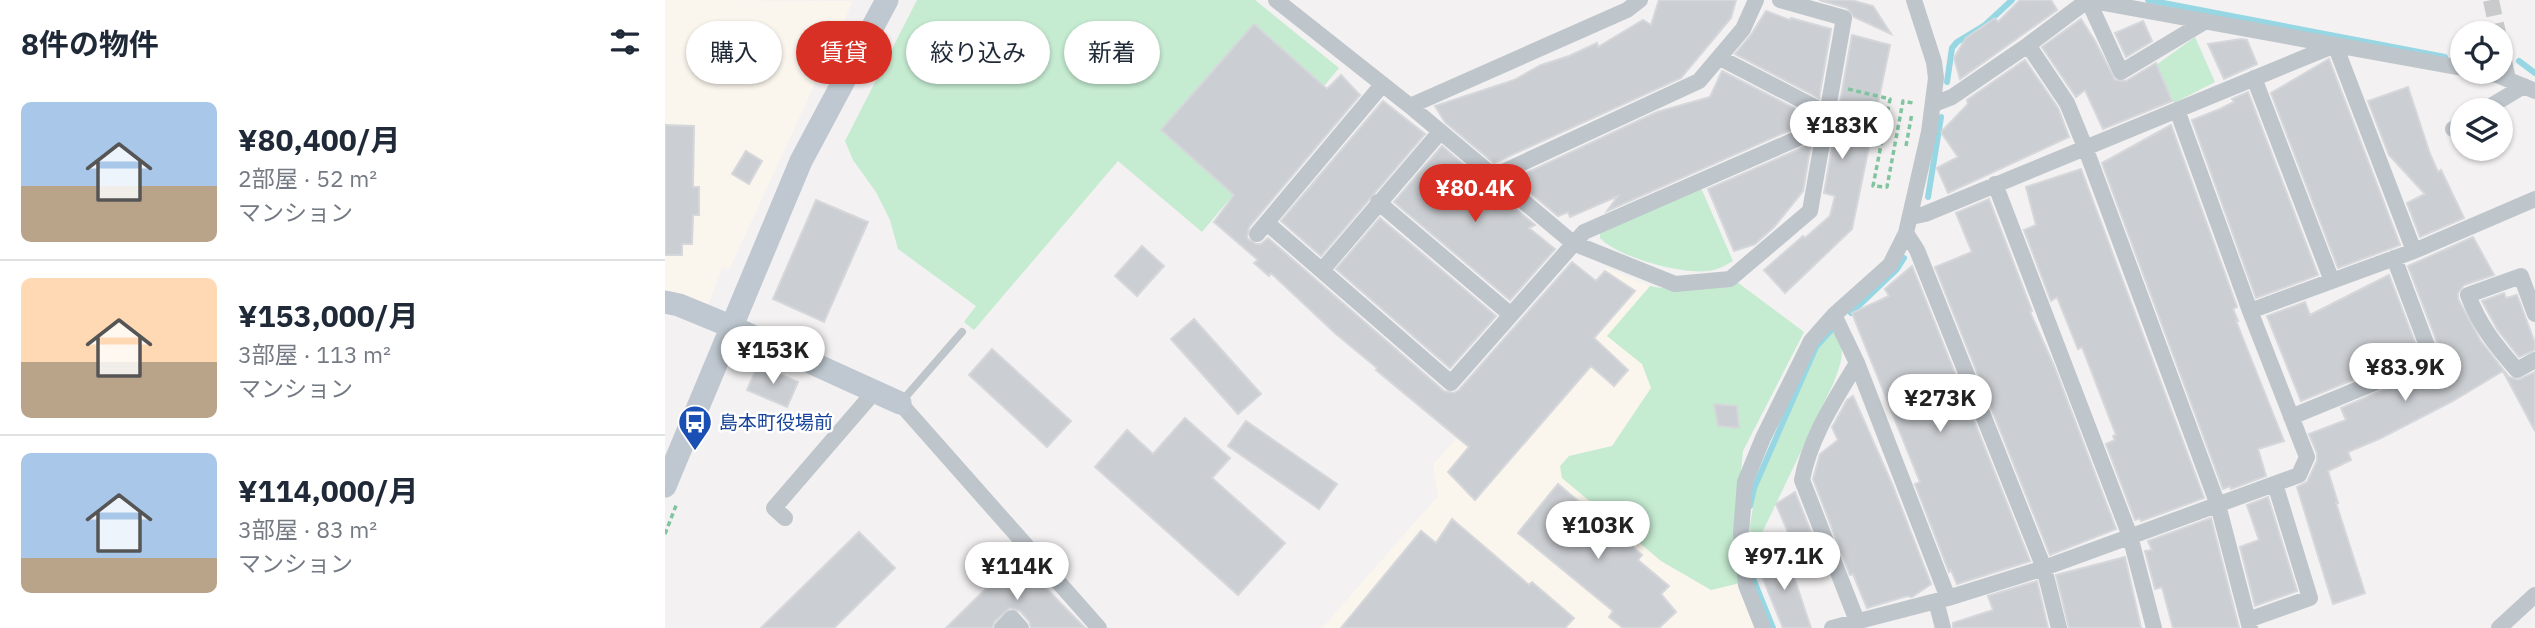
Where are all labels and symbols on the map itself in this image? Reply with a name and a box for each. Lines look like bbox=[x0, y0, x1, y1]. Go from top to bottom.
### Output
pin: ¥183K bbox=[1793, 102, 1891, 161]
pin: ¥80.4K bbox=[1418, 164, 1532, 224]
pin: ¥153K bbox=[724, 326, 822, 386]
pin: ¥83.9K bbox=[2348, 344, 2462, 403]
pin: ¥273K bbox=[1891, 374, 1989, 434]
bus stop icon: 島本町役場前 bbox=[676, 403, 714, 452]
place label: 島本町役場前 bbox=[719, 410, 833, 434]
pin: ¥103K bbox=[1549, 502, 1647, 561]
pin: ¥97.1K bbox=[1727, 532, 1841, 592]
pin: ¥114K bbox=[968, 542, 1066, 602]

